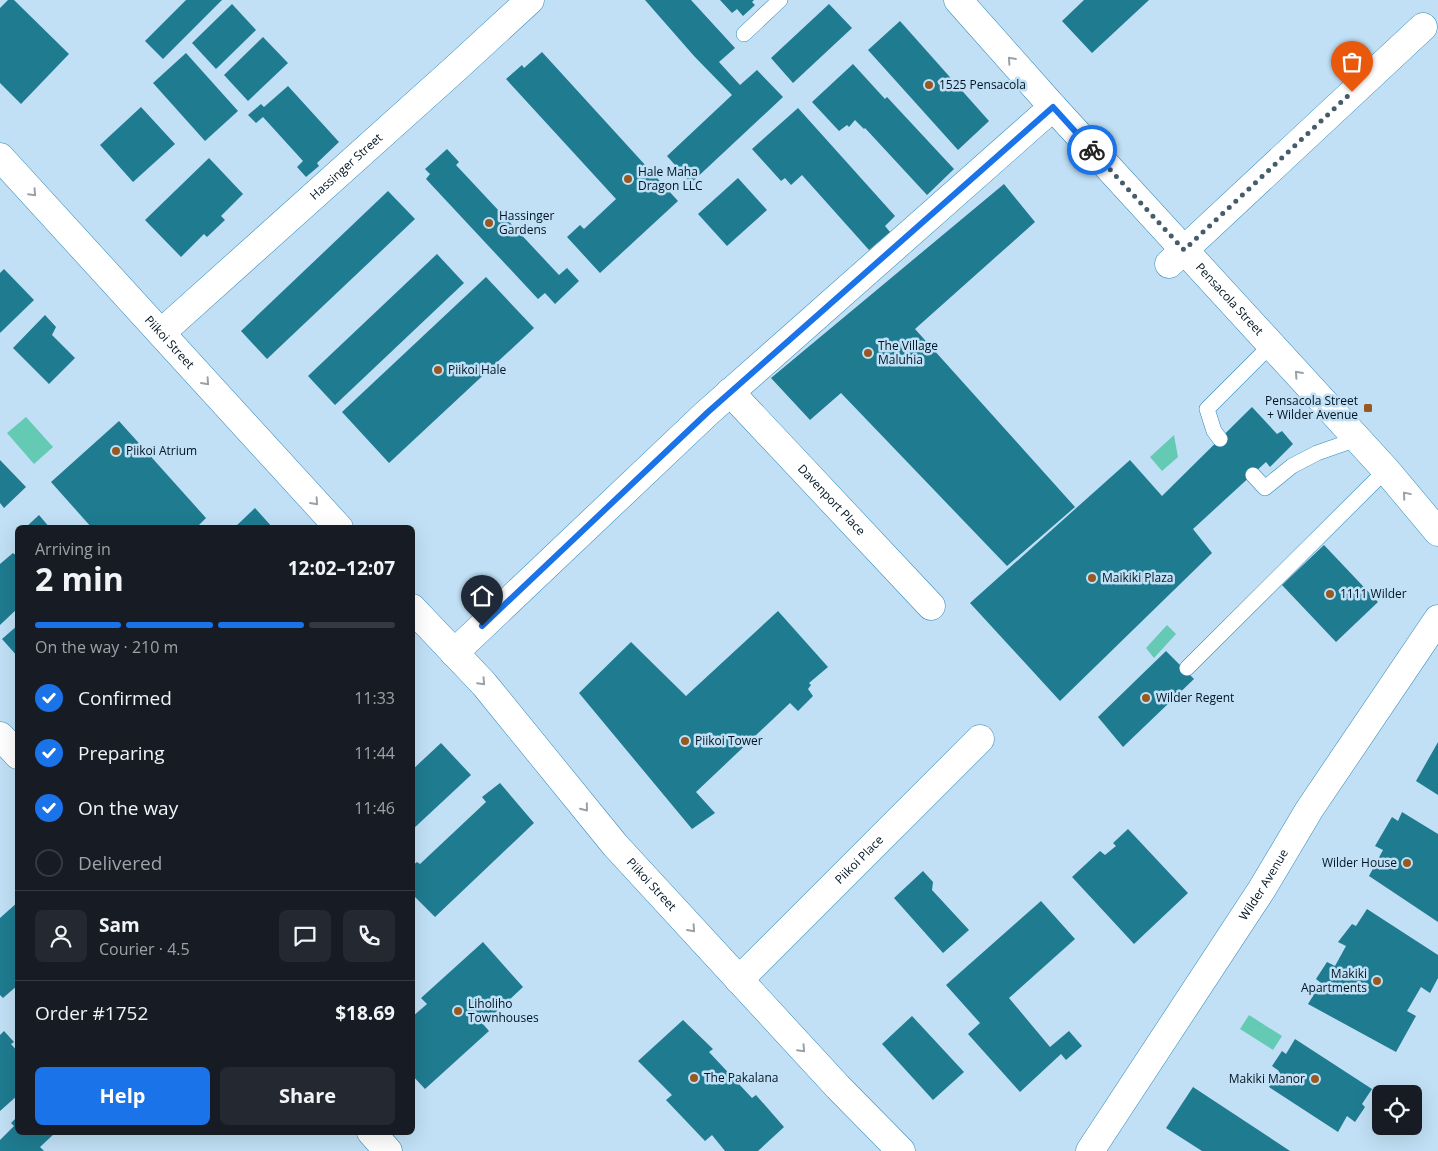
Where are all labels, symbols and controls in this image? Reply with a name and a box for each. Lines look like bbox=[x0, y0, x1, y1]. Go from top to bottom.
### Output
pin bbox=[1331, 41, 1373, 92]
icon: bag bbox=[1338, 48, 1366, 76]
one-way arrow bbox=[1008, 57, 1017, 66]
place label: 1525 Pensacola bbox=[939, 76, 1026, 93]
marker: 1525 Pensacola bbox=[923, 79, 935, 91]
courier bbox=[1067, 125, 1117, 175]
street label: Hassinger Street bbox=[306, 129, 386, 203]
icon: bike bbox=[1078, 136, 1106, 164]
place label: Hale Maha Dragon LLC bbox=[638, 163, 703, 194]
marker: Hale Maha Dragon LLC bbox=[622, 173, 634, 185]
one-way arrow bbox=[27, 187, 36, 196]
place label: Hassinger Gardens bbox=[499, 207, 555, 238]
marker: Hassinger Gardens bbox=[483, 217, 495, 229]
street label: Pensacola Street bbox=[1192, 259, 1267, 339]
street label: Piikoi Street bbox=[141, 312, 198, 372]
place label: The Village Maluhia bbox=[878, 337, 938, 368]
marker: The Village Maluhia bbox=[862, 347, 874, 359]
place label: Piikoi Hale bbox=[448, 361, 506, 378]
marker: Piikoi Hale bbox=[432, 364, 444, 376]
one-way arrow bbox=[1295, 371, 1304, 380]
one-way arrow bbox=[200, 376, 209, 385]
place label: Pensacola Street + Wilder Avenue bbox=[1265, 392, 1358, 423]
marker: Pensacola Street + Wilder Avenue bbox=[1362, 402, 1374, 414]
place label: Piikoi Atrium bbox=[126, 442, 197, 459]
marker: Piikoi Atrium bbox=[110, 445, 122, 457]
street label: Davenport Place bbox=[794, 460, 869, 539]
one-way arrow bbox=[1404, 492, 1412, 501]
one-way arrow bbox=[310, 496, 319, 505]
text: Arriving in bbox=[35, 538, 111, 560]
text: 12:02–12:07 bbox=[288, 555, 395, 581]
text: 2 min bbox=[35, 557, 124, 600]
place label: Maikiki Plaza bbox=[1102, 569, 1173, 586]
marker: Maikiki Plaza bbox=[1086, 572, 1098, 584]
pin bbox=[461, 575, 503, 626]
icon: home bbox=[468, 582, 496, 610]
place label: 1111 Wilder bbox=[1340, 585, 1407, 602]
marker: 1111 Wilder bbox=[1324, 588, 1336, 600]
text: On the way · 210 m bbox=[35, 636, 178, 658]
one-way arrow bbox=[476, 676, 485, 685]
icon: check bbox=[35, 684, 63, 712]
text: Confirmed bbox=[78, 685, 172, 711]
text: 11:33 bbox=[354, 687, 395, 709]
place label: Wilder Regent bbox=[1156, 689, 1234, 706]
marker: Wilder Regent bbox=[1140, 692, 1152, 704]
place label: Piikoi Tower bbox=[695, 732, 763, 749]
marker: Piikoi Tower bbox=[679, 735, 691, 747]
icon: check bbox=[35, 739, 63, 767]
text: Preparing bbox=[78, 740, 165, 766]
text: 11:44 bbox=[354, 742, 395, 764]
icon: check bbox=[35, 794, 63, 822]
text: On the way bbox=[78, 795, 178, 821]
text: 11:46 bbox=[354, 797, 395, 819]
one-way arrow bbox=[579, 802, 588, 811]
street label: Piikoi Place bbox=[831, 831, 887, 888]
street label: Wilder Avenue bbox=[1235, 845, 1292, 923]
text: Delivered bbox=[78, 850, 162, 876]
street label: Piikoi Street bbox=[623, 854, 681, 914]
place label: Wilder House bbox=[1322, 854, 1397, 871]
marker: Wilder House bbox=[1401, 857, 1413, 869]
button: person bbox=[35, 910, 87, 962]
button: chat bbox=[279, 910, 331, 962]
button: phone bbox=[343, 910, 395, 962]
text: Sam bbox=[99, 912, 140, 938]
one-way arrow bbox=[686, 924, 695, 933]
text: Courier · 4.5 bbox=[99, 938, 190, 960]
place label: Makiki Apartments bbox=[1301, 965, 1367, 996]
marker: Makiki Apartments bbox=[1371, 975, 1383, 987]
place label: Liholiho Townhouses bbox=[468, 995, 539, 1026]
text: Order #1752 bbox=[35, 1000, 148, 1026]
text: $18.69 bbox=[335, 1000, 395, 1026]
marker: Liholiho Townhouses bbox=[452, 1005, 464, 1017]
one-way arrow bbox=[796, 1043, 805, 1052]
button: Help bbox=[35, 1067, 210, 1125]
button: Share bbox=[220, 1067, 395, 1125]
place label: The Pakalana bbox=[704, 1069, 778, 1086]
place label: Makiki Manor bbox=[1229, 1070, 1305, 1087]
marker: The Pakalana bbox=[688, 1072, 700, 1084]
marker: Makiki Manor bbox=[1309, 1073, 1321, 1085]
map controls bbox=[1372, 1085, 1422, 1135]
button: locate bbox=[1372, 1085, 1422, 1135]

